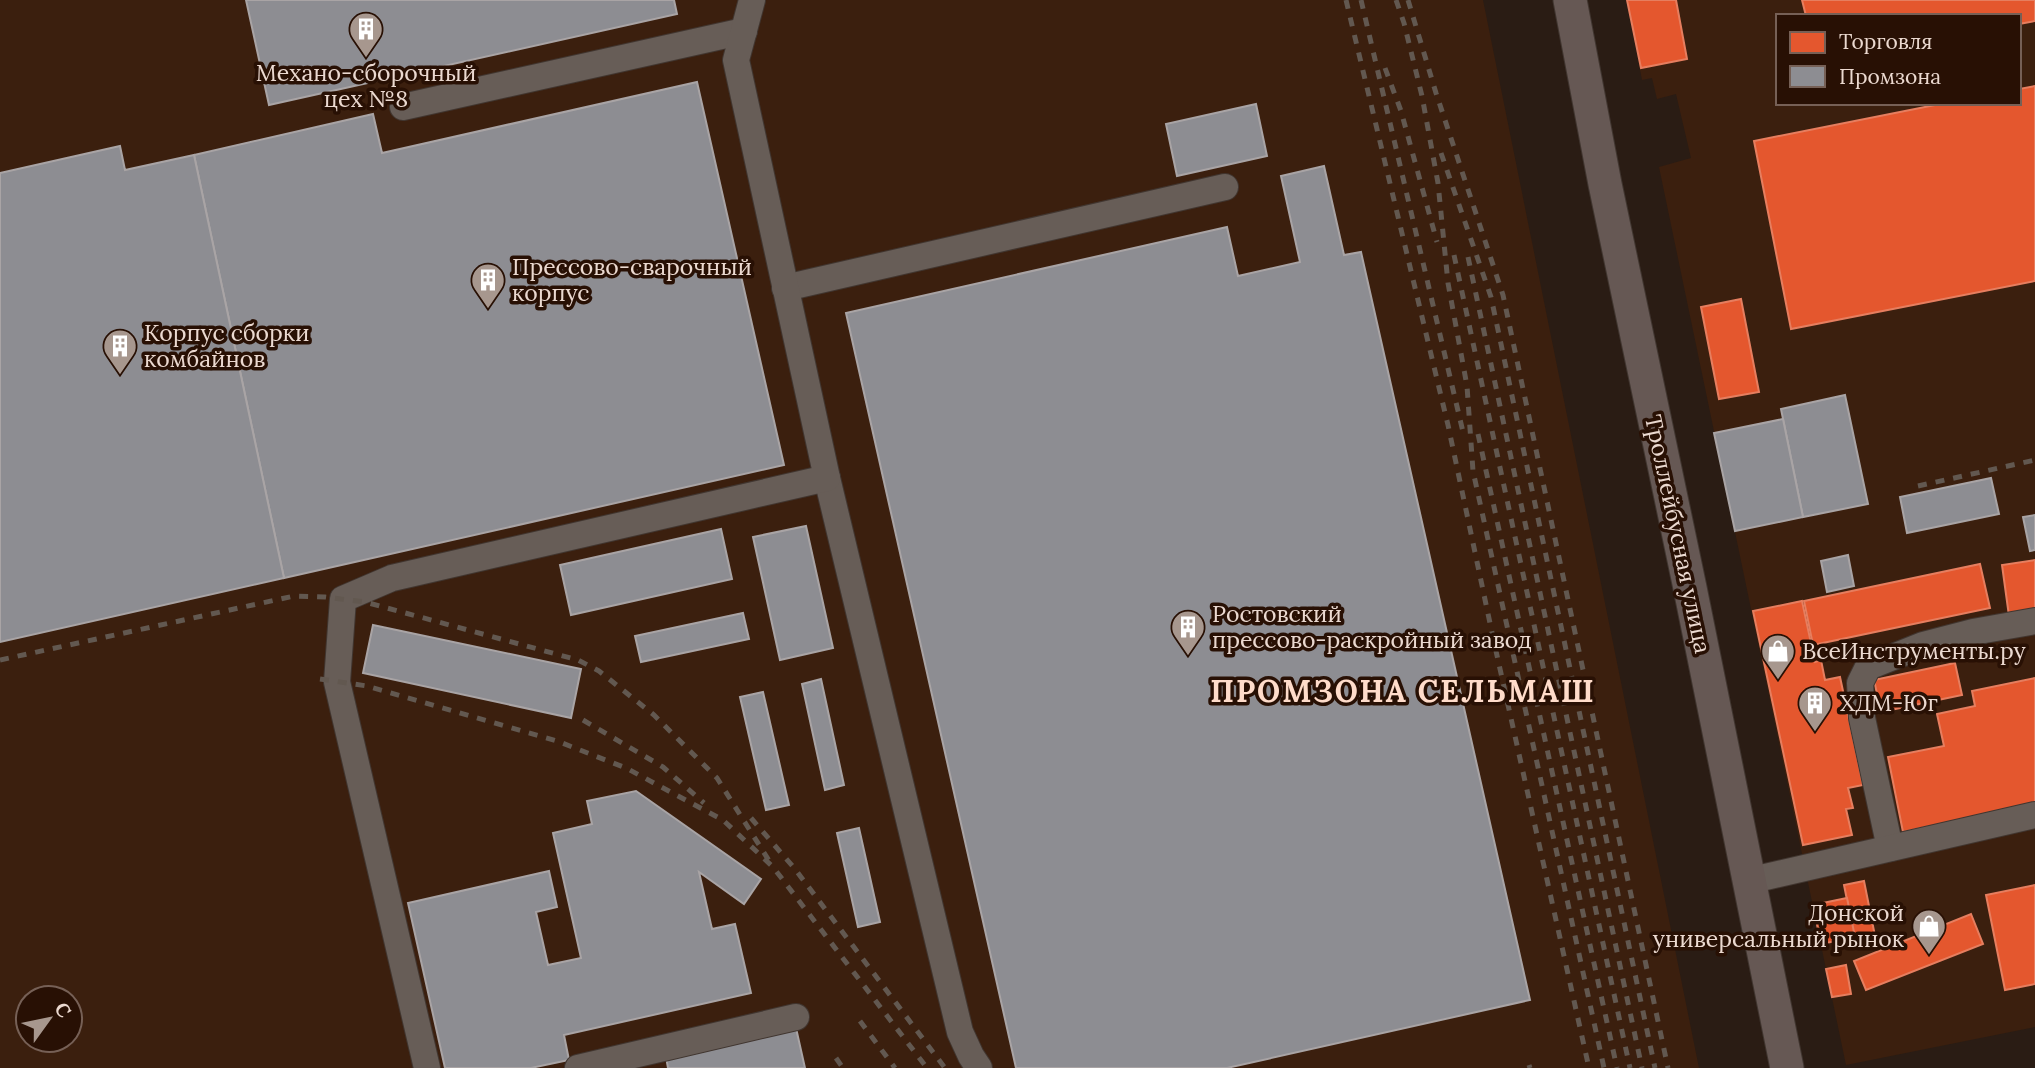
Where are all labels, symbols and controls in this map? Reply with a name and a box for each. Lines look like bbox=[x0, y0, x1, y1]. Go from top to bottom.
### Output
building icon: Механо-сборочный цех №8 bbox=[347, 10, 385, 59]
legend bbox=[1776, 14, 2021, 105]
text: Торговля bbox=[1839, 28, 1933, 55]
place label: Механо-сборочный цех №8 bbox=[256, 58, 476, 113]
text: Промзона bbox=[1839, 63, 1941, 90]
place label: Прессово-сварочный корпус bbox=[512, 252, 752, 307]
building icon: Прессово-сварочный корпус bbox=[469, 261, 507, 310]
place label: Корпус сборки комбайнов bbox=[144, 318, 309, 373]
building icon: Корпус сборки комбайнов bbox=[101, 327, 139, 376]
street label: Троллейбусная улица bbox=[1639, 412, 1718, 656]
place label: Ростовский прессово-раскройный завод bbox=[1212, 599, 1532, 654]
building icon: Ростовский прессово-раскройный завод bbox=[1169, 608, 1207, 657]
shop icon: ВсеИнструменты.ру bbox=[1759, 632, 1797, 681]
place label: ВсеИнструменты.ру bbox=[1802, 636, 2027, 665]
district label: ПРОМЗОНА СЕЛЬМАШ bbox=[1210, 672, 1596, 710]
building icon: ХДМ-Юг bbox=[1796, 684, 1834, 733]
place label: ХДМ-Юг bbox=[1840, 688, 1938, 717]
place label: Донской универсальный рынок bbox=[1653, 898, 1905, 953]
shop icon: Донской универсальный рынок bbox=[1910, 907, 1948, 956]
north arrow bbox=[14, 984, 84, 1054]
text: С bbox=[50, 998, 77, 1022]

